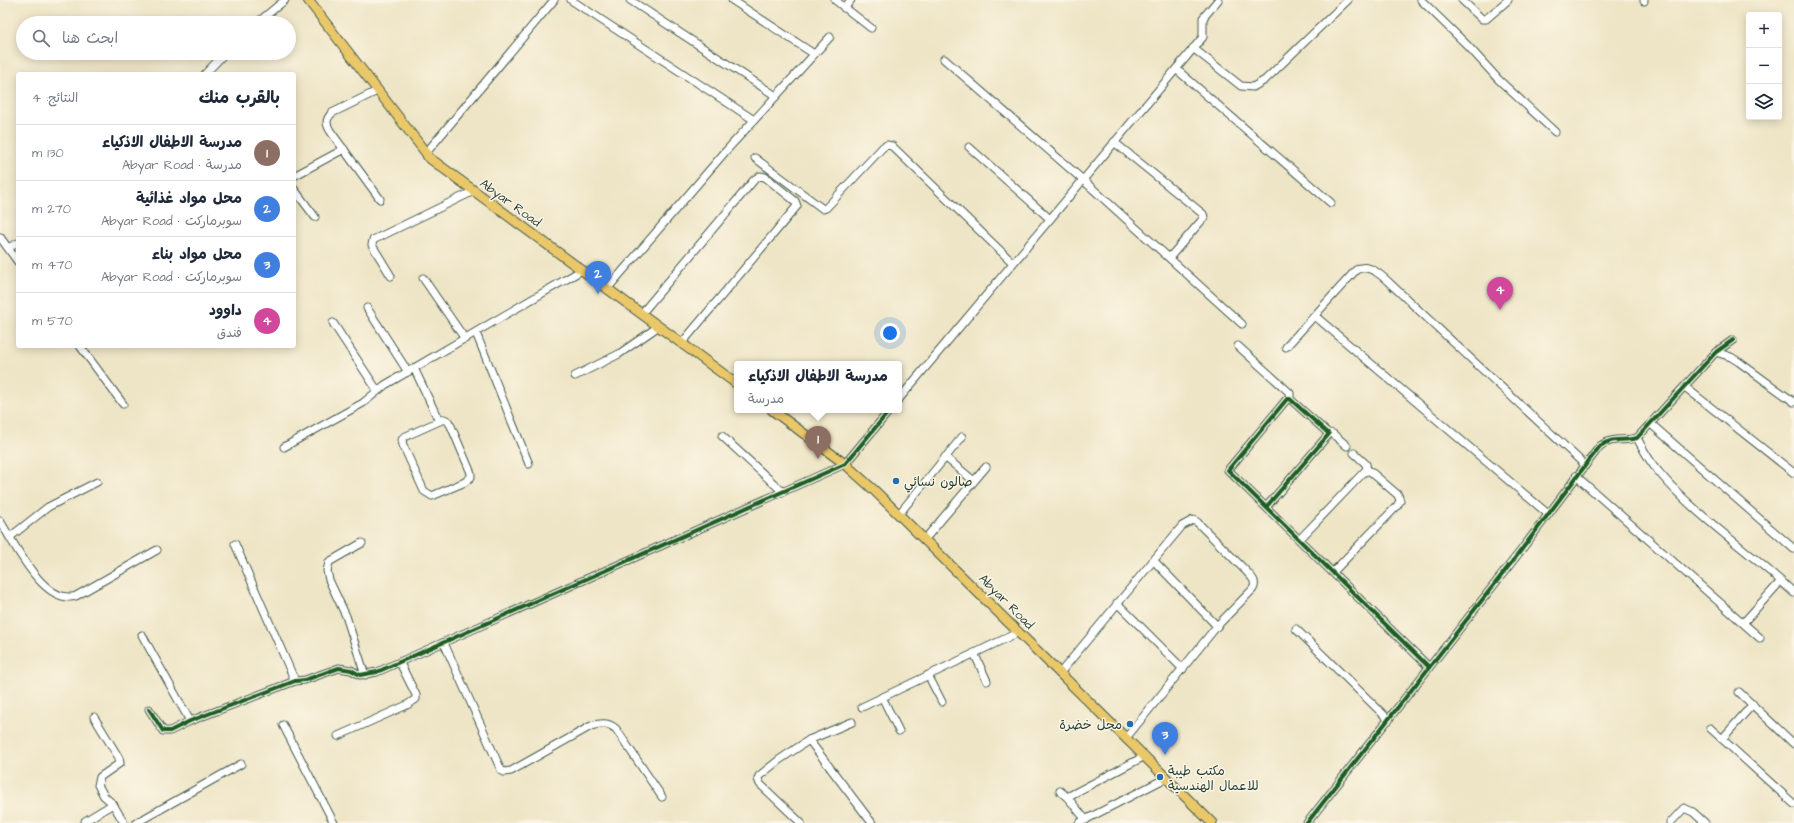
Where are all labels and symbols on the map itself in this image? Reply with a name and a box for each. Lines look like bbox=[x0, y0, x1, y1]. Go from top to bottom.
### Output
street label: Abyar Road bbox=[476, 174, 545, 232]
pin: 2 bbox=[585, 261, 611, 294]
pin: 4 bbox=[1487, 277, 1513, 310]
your location bbox=[880, 323, 900, 343]
pin: 1 bbox=[805, 426, 831, 459]
place label: صالون نسائي bbox=[904, 473, 972, 493]
marker: صالون نسائي bbox=[891, 476, 901, 486]
street label: Abyar Road bbox=[974, 570, 1038, 634]
place label: محل خضرة bbox=[1059, 716, 1122, 734]
marker: محل خضرة bbox=[1125, 719, 1135, 729]
pin: 3 bbox=[1152, 722, 1178, 755]
place label: مكتب طيبة للاعمال الهندسية bbox=[1168, 762, 1259, 795]
marker: مكتب طيبة للاعمال الهندسية bbox=[1155, 772, 1165, 782]

